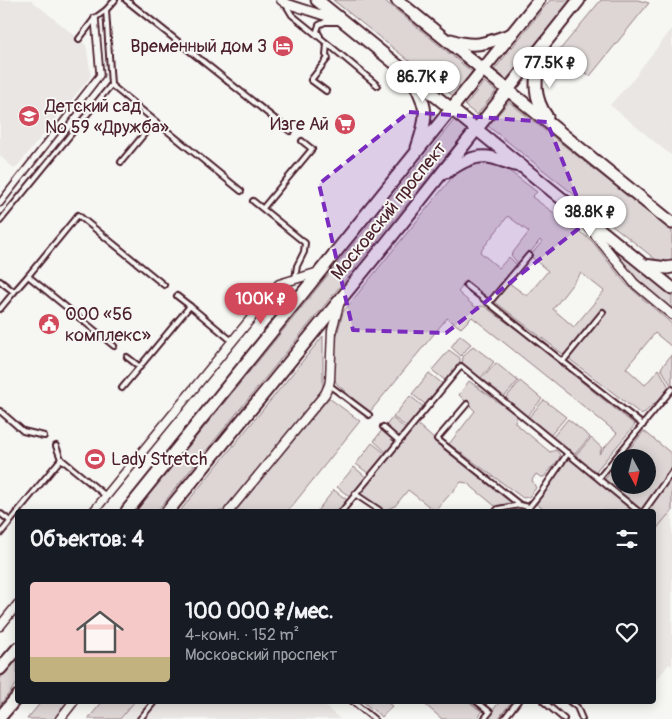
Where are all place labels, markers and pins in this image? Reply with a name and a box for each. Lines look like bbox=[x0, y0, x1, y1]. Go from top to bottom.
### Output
hotel icon: Временный дом 3 bbox=[271, 34, 295, 58]
place label: Временный дом 3 bbox=[130, 35, 267, 58]
pin: 77.5K ₽ bbox=[504, 46, 596, 89]
pin: 86.7K ₽ bbox=[377, 61, 469, 103]
place label: Детский сад № 59 «Дружба» bbox=[44, 95, 169, 139]
school or university icon: Детский сад № 59 «Дружба» bbox=[17, 104, 41, 128]
supermarket icon: Изге Ай bbox=[333, 112, 357, 136]
place label: Изге Ай bbox=[270, 113, 329, 136]
pin: 38.8K ₽ bbox=[544, 196, 636, 238]
pin: 100K ₽ bbox=[220, 282, 302, 325]
place label: ООО «56 комплекс» bbox=[65, 303, 151, 347]
public building icon: ООО «56 комплекс» bbox=[37, 312, 61, 336]
sports icon: Lady Stretch bbox=[83, 447, 107, 471]
place label: Lady Stretch bbox=[111, 448, 207, 471]

